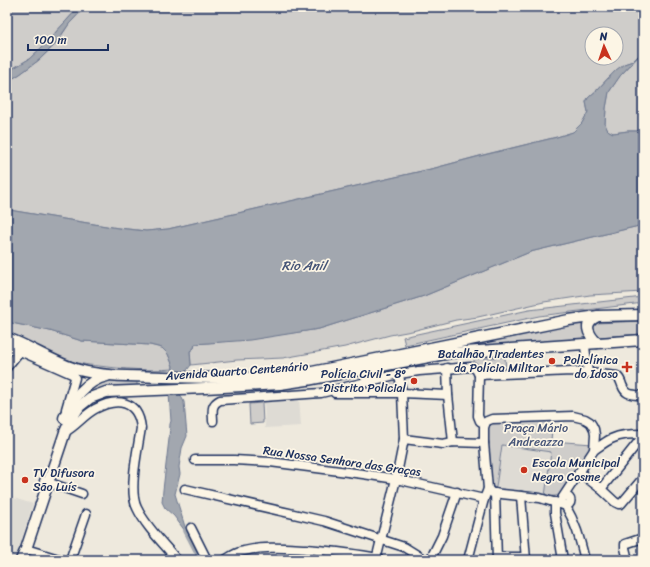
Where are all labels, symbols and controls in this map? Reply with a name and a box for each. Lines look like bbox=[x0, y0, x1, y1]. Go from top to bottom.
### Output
scale bar bbox=[28, 26, 108, 52]
north arrow bbox=[584, 26, 624, 66]
text: N bbox=[598, 27, 608, 46]
text: 100 m bbox=[34, 29, 67, 51]
water label: Rio Anil bbox=[282, 254, 329, 277]
place label: Batalhão Tiradentes da Polícia Militar bbox=[438, 343, 545, 379]
place label: Policlínica do Idoso bbox=[563, 349, 618, 385]
street label: Avenida Quarto Centenário bbox=[164, 355, 309, 387]
marker: Batalhão Tiradentes da Polícia Militar bbox=[547, 356, 557, 366]
marker: Policlínica do Idoso bbox=[621, 361, 633, 373]
place label: Polícia Civil - 8º Distrito Policial bbox=[321, 363, 407, 399]
marker: Polícia Civil - 8º Distrito Policial bbox=[409, 376, 419, 386]
park label: Praça Mário Andreazza bbox=[504, 417, 568, 453]
street label: Rua Nossa Senhora das Graças bbox=[262, 439, 422, 483]
place label: Escola Municipal Negro Cosme bbox=[532, 452, 620, 488]
place label: TV Difusora São Luís bbox=[33, 462, 95, 498]
marker: Escola Municipal Negro Cosme bbox=[519, 465, 529, 475]
marker: TV Difusora São Luís bbox=[20, 475, 30, 485]

